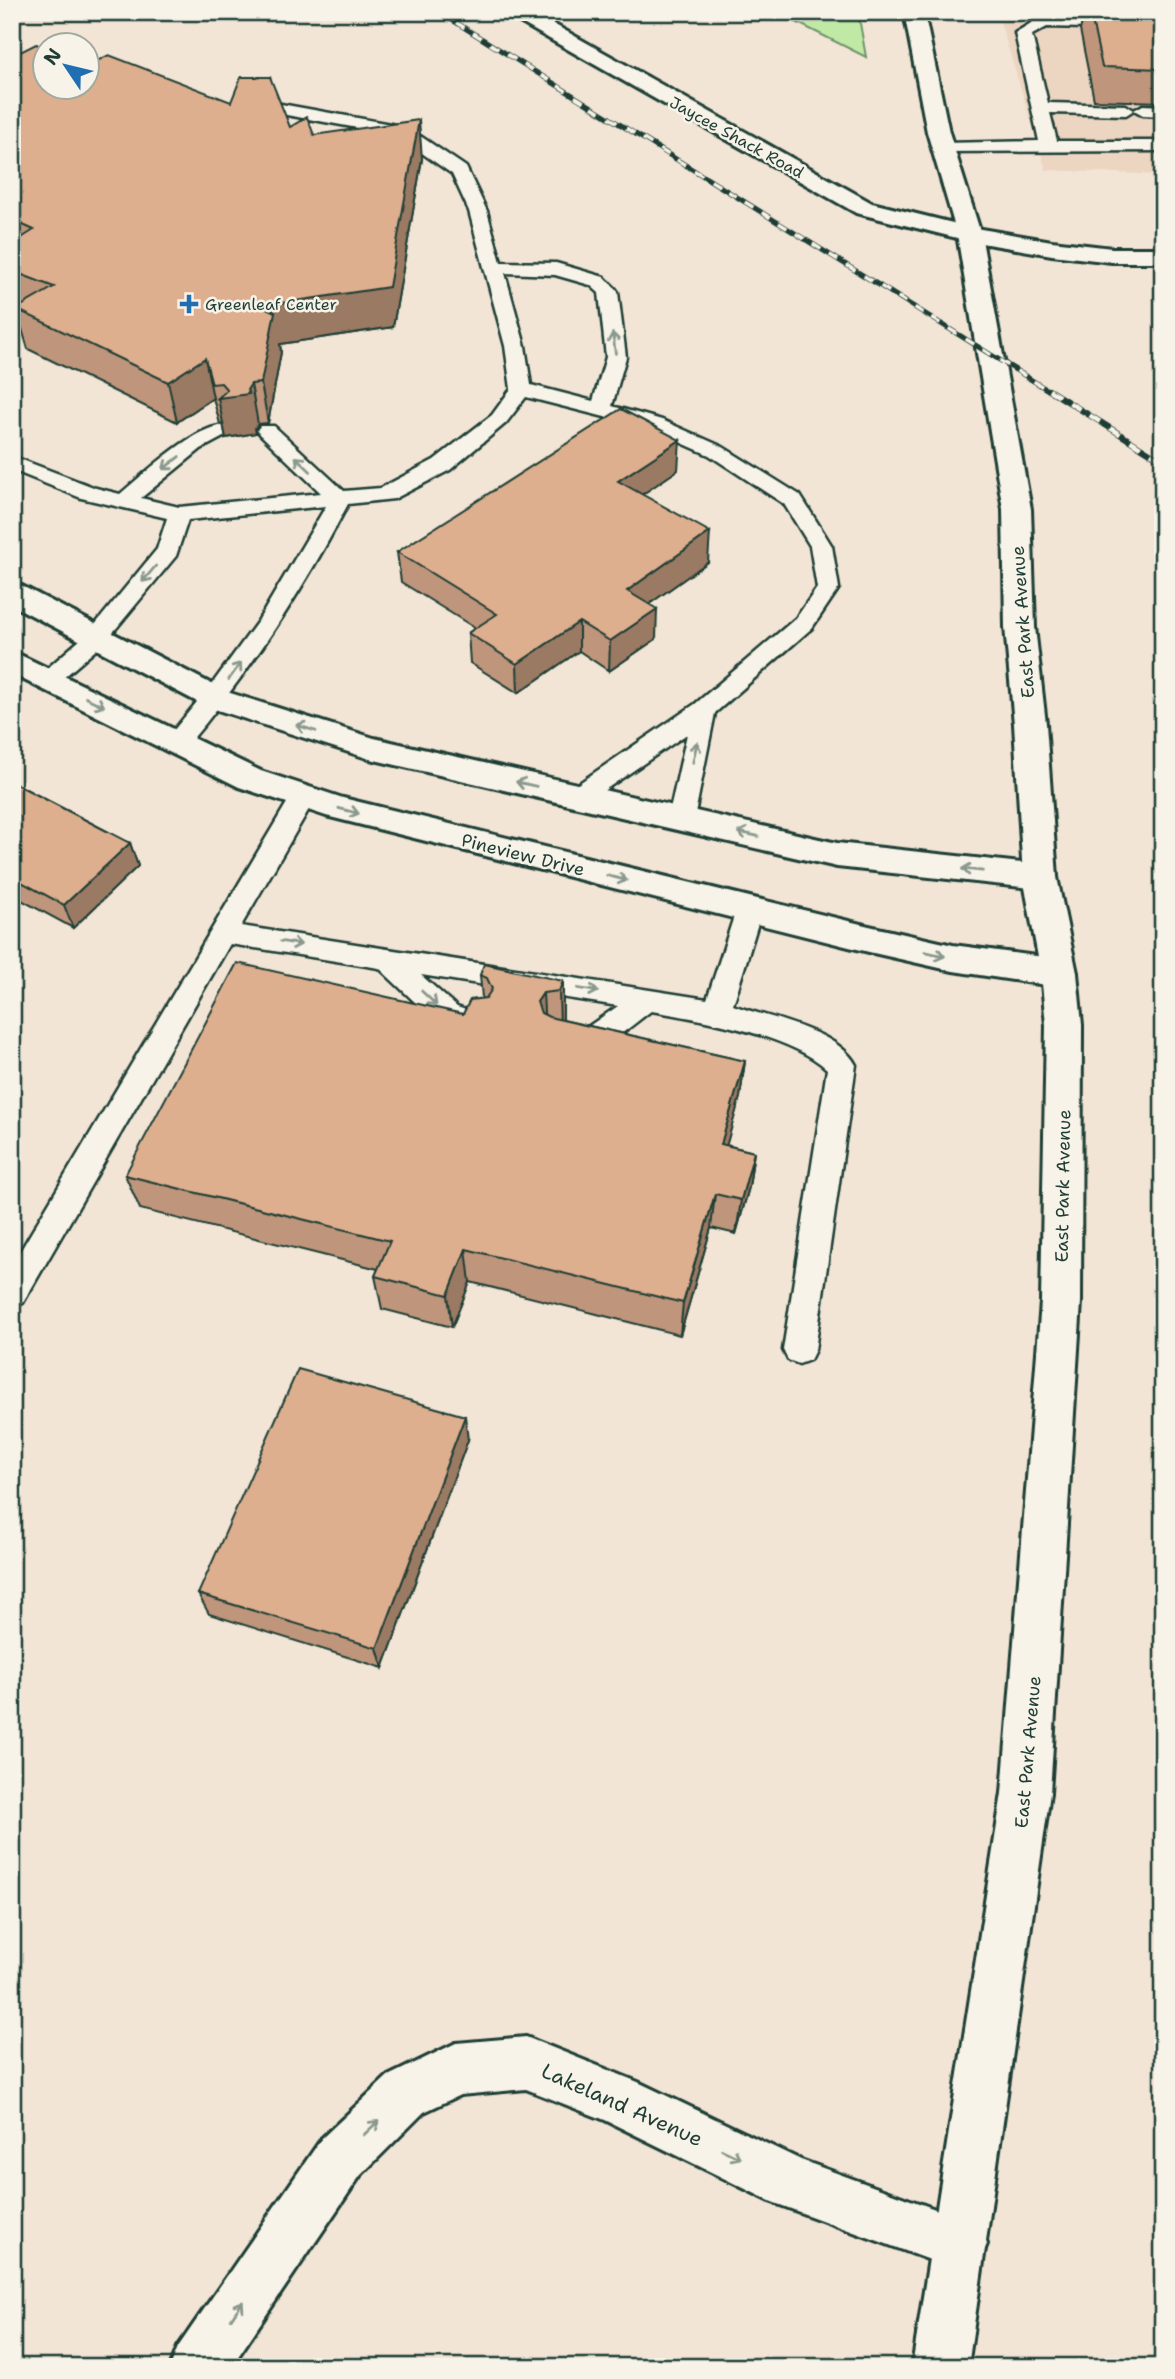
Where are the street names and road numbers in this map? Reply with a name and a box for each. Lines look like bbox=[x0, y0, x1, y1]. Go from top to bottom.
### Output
street label: Jaycee Shack Road bbox=[666, 92, 808, 183]
street label: East Park Avenue bbox=[1006, 545, 1040, 699]
street label: Pineview Drive bbox=[459, 828, 587, 882]
street label: East Park Avenue bbox=[1050, 1109, 1076, 1263]
street label: East Park Avenue bbox=[1009, 1675, 1047, 1829]
street label: Lakeland Avenue bbox=[537, 2057, 707, 2153]

